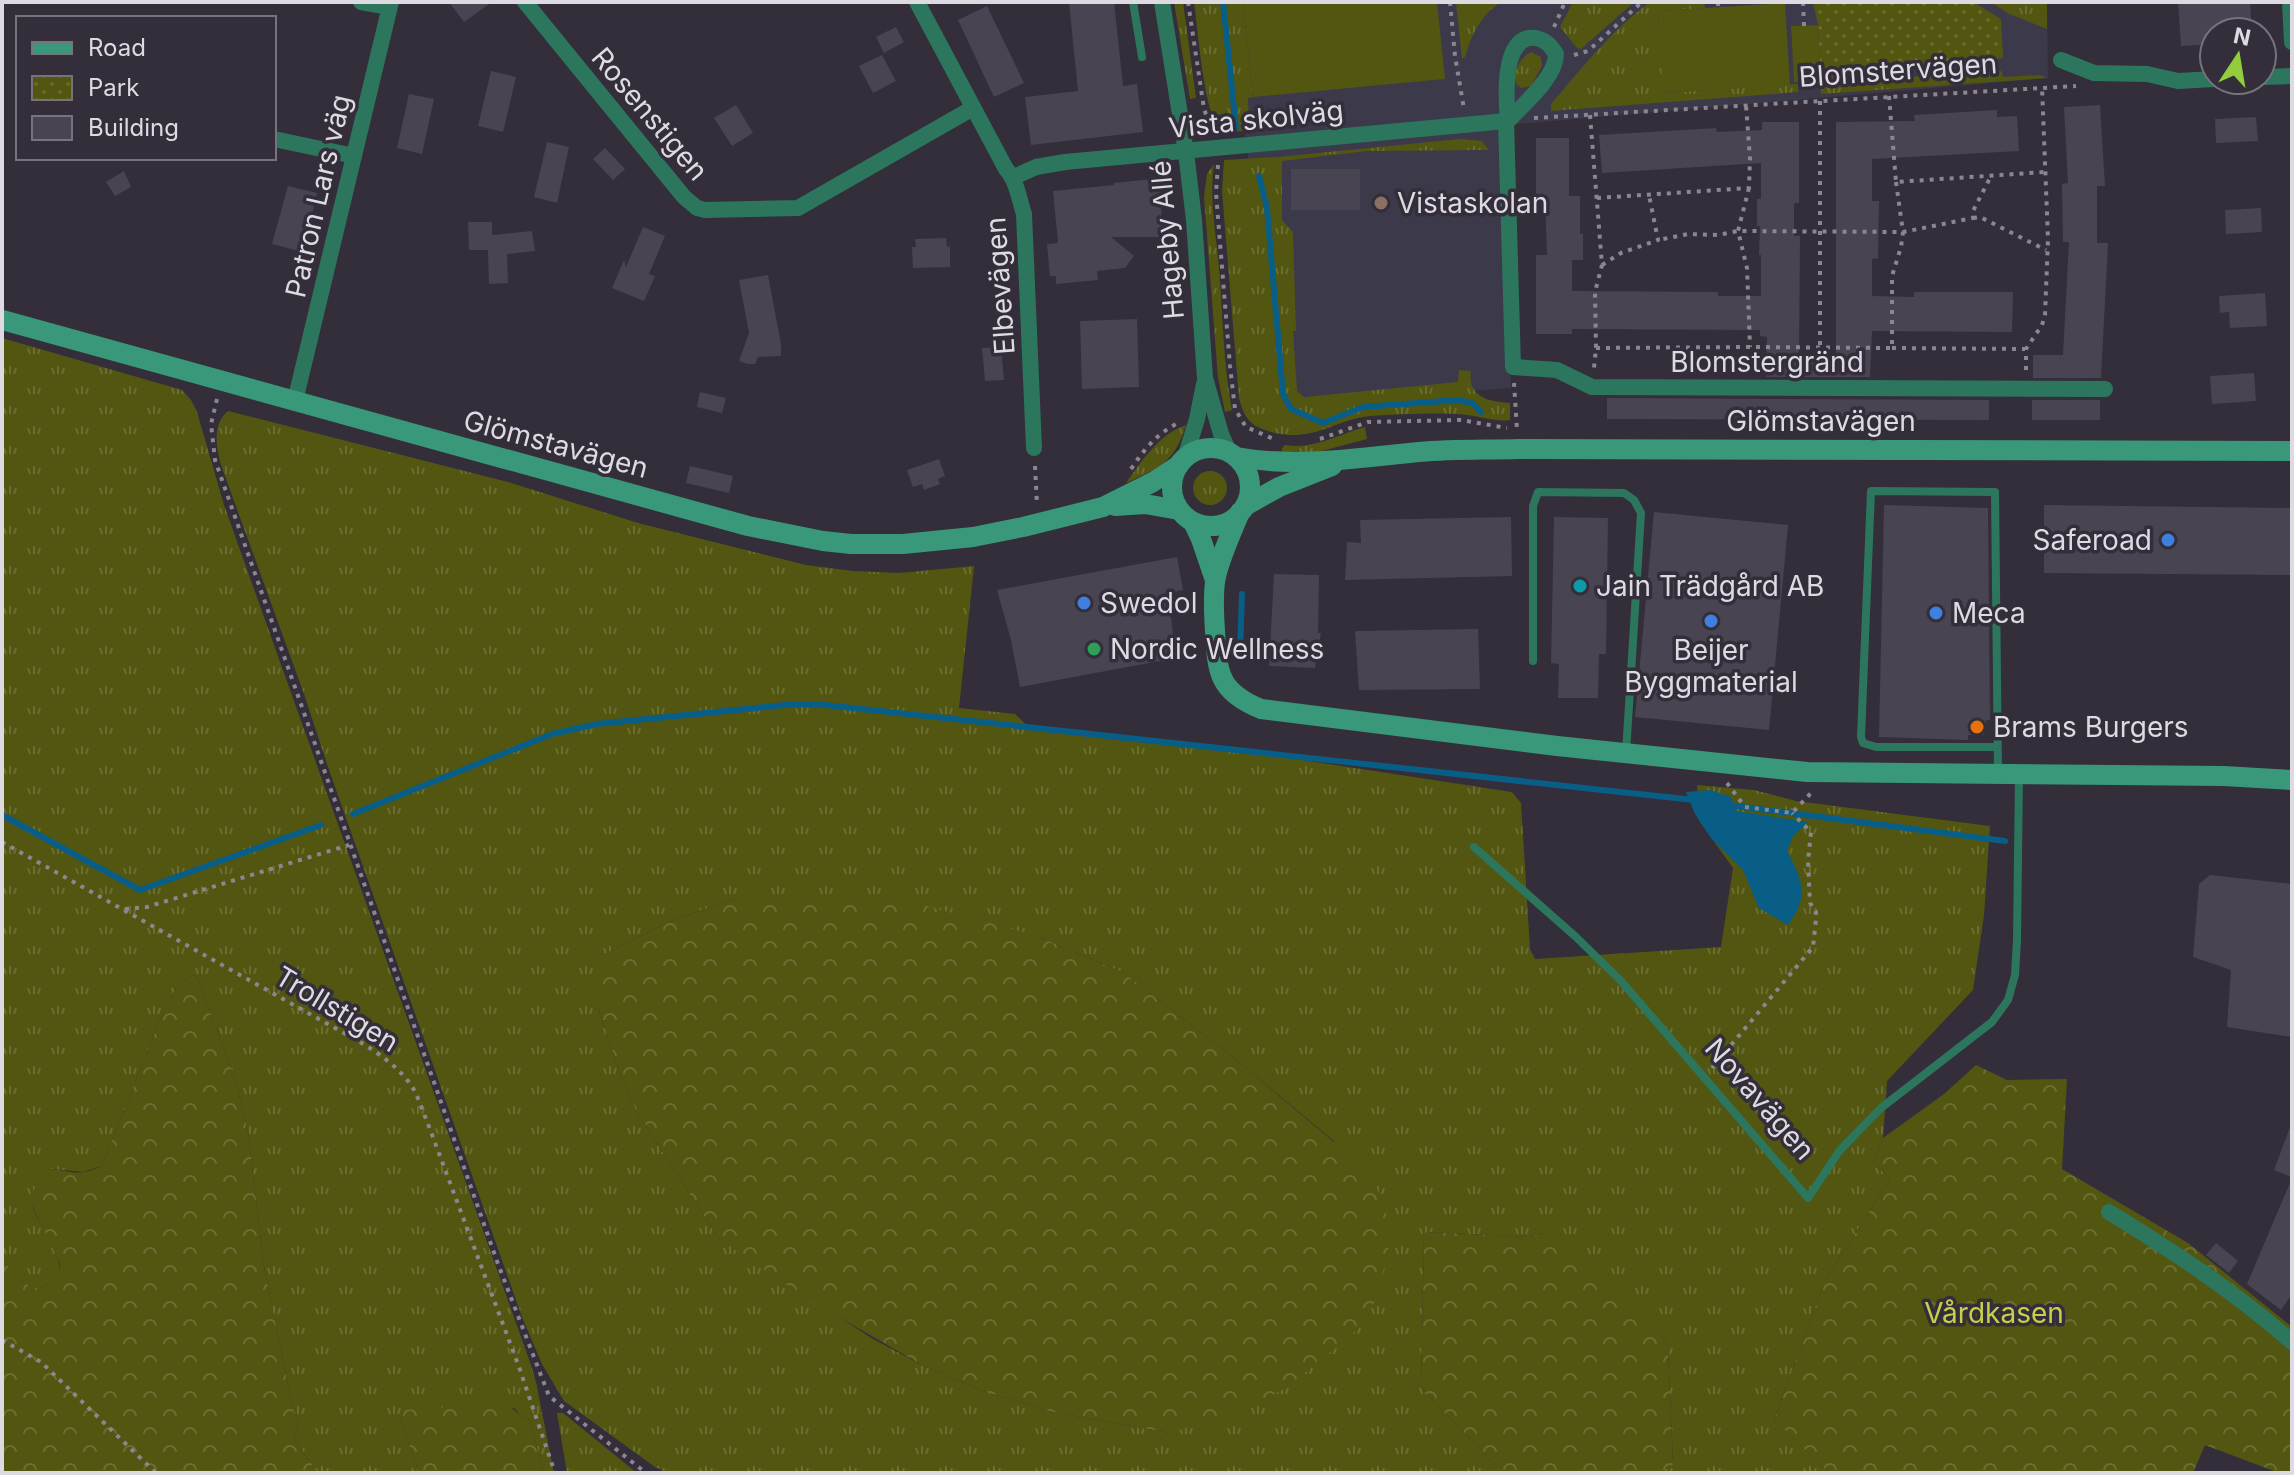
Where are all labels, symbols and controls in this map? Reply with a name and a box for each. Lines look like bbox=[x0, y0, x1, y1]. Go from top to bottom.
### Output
legend bbox=[16, 16, 276, 160]
north arrow bbox=[2198, 16, 2278, 96]
text: N bbox=[2231, 22, 2253, 51]
text: Road bbox=[88, 33, 146, 62]
street label: Rosenstigen bbox=[585, 41, 715, 187]
street label: Blomstervägen bbox=[1798, 46, 1998, 94]
text: Park bbox=[88, 73, 139, 102]
street label: Patron Lars väg bbox=[278, 91, 358, 301]
street label: Vista skolväg bbox=[1167, 93, 1345, 145]
text: Building bbox=[88, 113, 179, 142]
street label: Hageby Allé bbox=[1143, 159, 1191, 321]
place label: Vistaskolan bbox=[1397, 186, 1548, 220]
marker: Vistaskolan bbox=[1372, 194, 1390, 212]
street label: Elbevägen bbox=[978, 216, 1022, 356]
street label: Blomstergränd bbox=[1670, 345, 1864, 379]
street label: Glömstavägen bbox=[460, 403, 652, 485]
street label: Glömstavägen bbox=[1726, 404, 1916, 438]
place label: Saferoad bbox=[2032, 523, 2152, 557]
marker: Saferoad bbox=[2159, 531, 2177, 549]
place label: Jain Trädgård AB bbox=[1596, 569, 1824, 603]
marker: Jain Trädgård AB bbox=[1571, 577, 1589, 595]
place label: Swedol bbox=[1100, 586, 1197, 620]
marker: Swedol bbox=[1075, 594, 1093, 612]
place label: Meca bbox=[1952, 596, 2026, 630]
marker: Meca bbox=[1927, 604, 1945, 622]
marker: Beijer Byggmaterial bbox=[1702, 612, 1720, 630]
place label: Nordic Wellness bbox=[1110, 632, 1324, 666]
place label: Beijer Byggmaterial bbox=[1624, 633, 1798, 699]
marker: Nordic Wellness bbox=[1085, 640, 1103, 658]
place label: Brams Burgers bbox=[1993, 710, 2189, 744]
marker: Brams Burgers bbox=[1968, 718, 1986, 736]
street label: Trollstigen bbox=[269, 959, 405, 1059]
street label: Novavägen bbox=[1698, 1031, 1822, 1167]
park label: Vårdkasen bbox=[1924, 1296, 2064, 1330]

